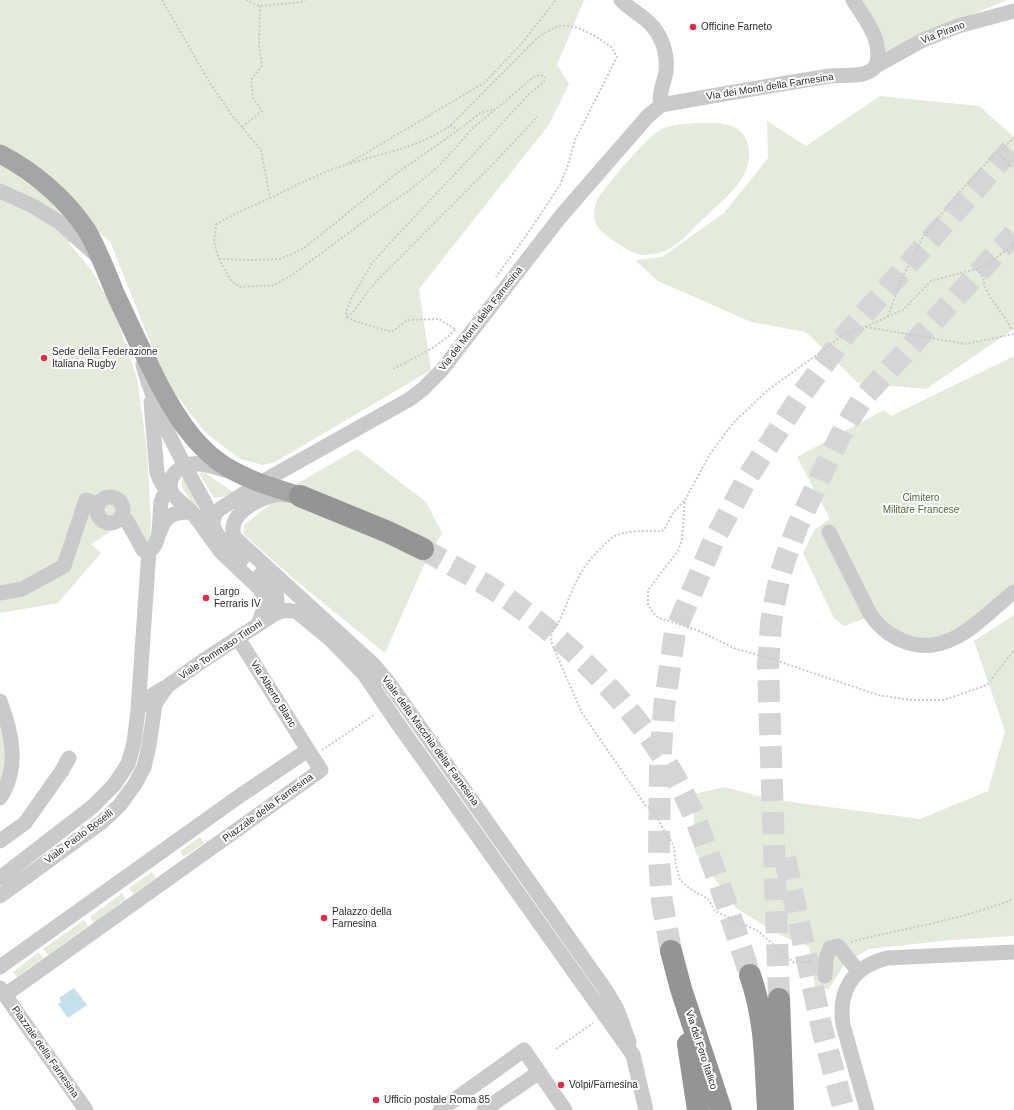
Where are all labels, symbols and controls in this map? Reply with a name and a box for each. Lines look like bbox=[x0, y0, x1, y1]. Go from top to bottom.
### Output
street label: Via Pirano bbox=[919, 19, 967, 47]
place label: Officine Farneto bbox=[701, 21, 772, 33]
marker: Officine Farneto bbox=[688, 22, 698, 32]
street label: Via dei Monti della Farnesina bbox=[705, 71, 835, 103]
street label: Via dei Monti della Farnesina bbox=[437, 265, 525, 373]
place label: Sede della Federazione Italiana Rugby bbox=[52, 346, 158, 370]
marker: Sede della Federazione Italiana Rugby bbox=[39, 353, 49, 363]
park label: Cimitero Militare Francese bbox=[883, 492, 959, 516]
place label: Largo Ferraris IV bbox=[214, 586, 261, 610]
marker: Largo Ferraris IV bbox=[201, 593, 211, 603]
street label: Viale Tommaso Tittoni bbox=[177, 618, 265, 682]
street label: Via Alberto Blanc bbox=[248, 658, 298, 730]
street label: Viale della Macchia della Farnesina bbox=[379, 674, 481, 808]
street label: Piazzale della Farnesina bbox=[220, 771, 316, 845]
street label: Viale Paolo Boselli bbox=[42, 807, 116, 867]
place label: Palazzo della Farnesina bbox=[332, 906, 391, 930]
marker: Palazzo della Farnesina bbox=[319, 913, 329, 923]
street label: Piazzale della Farnesina bbox=[9, 1004, 81, 1100]
street label: Via del Foro Italico bbox=[683, 1009, 719, 1091]
place label: Volpi/Farnesina bbox=[569, 1079, 638, 1091]
marker: Volpi/Farnesina bbox=[556, 1080, 566, 1090]
place label: Ufficio postale Roma 85 bbox=[384, 1094, 490, 1106]
marker: Ufficio postale Roma 85 bbox=[371, 1095, 381, 1105]

